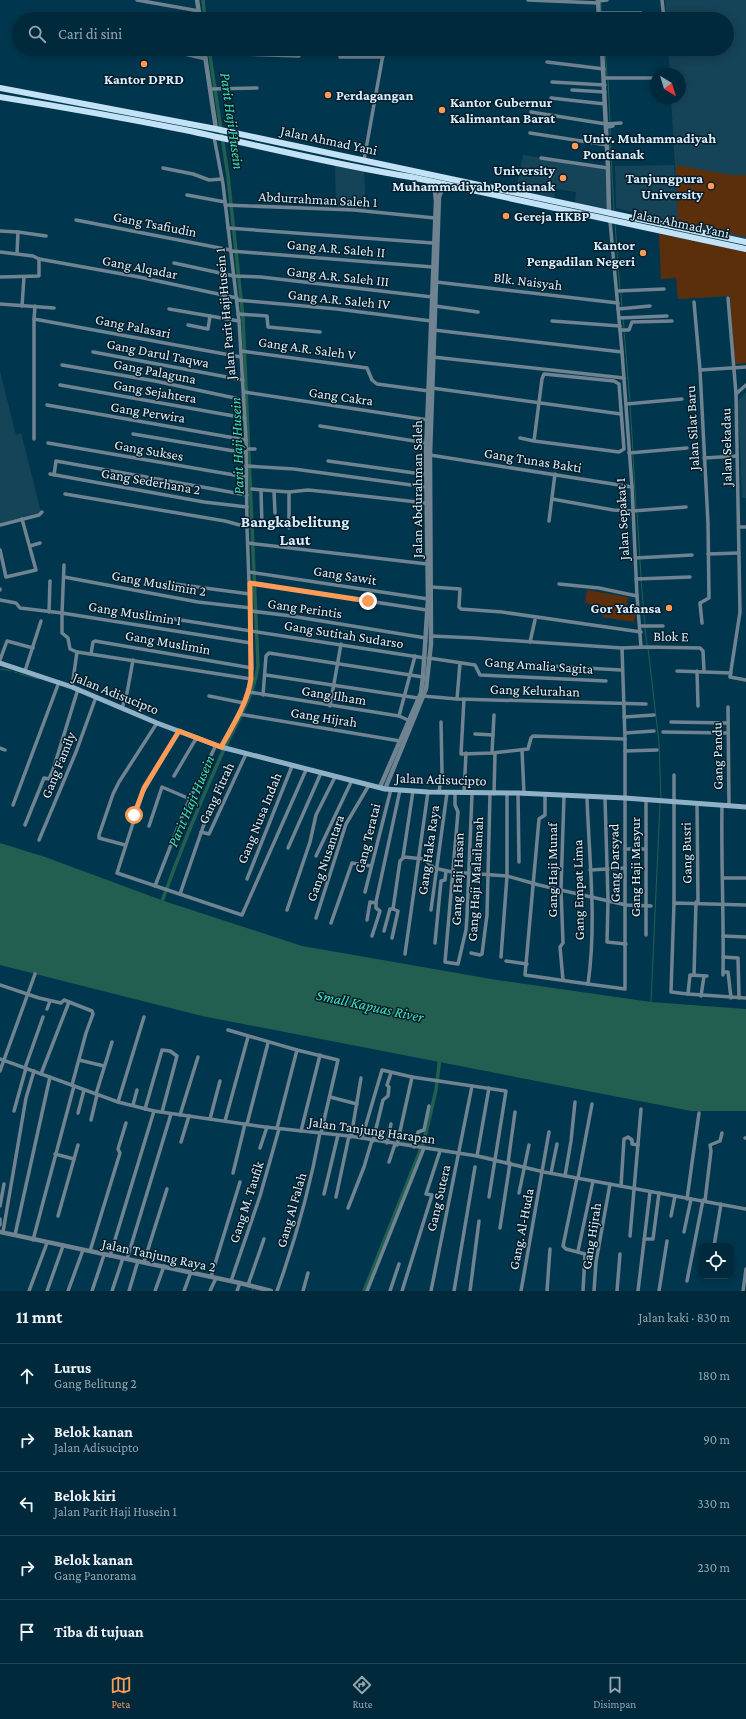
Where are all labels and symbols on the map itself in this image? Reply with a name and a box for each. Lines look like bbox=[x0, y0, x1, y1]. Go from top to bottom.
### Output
marker: Kantor DPRD bbox=[139, 59, 149, 69]
north arrow bbox=[650, 68, 686, 104]
place label: Kantor DPRD bbox=[104, 71, 184, 87]
water label: Parit Haji Husein bbox=[216, 72, 247, 171]
place label: Perdagangan bbox=[336, 87, 413, 103]
marker: Perdagangan bbox=[323, 90, 333, 100]
place label: Kantor Gubernur Kalimantan Barat bbox=[450, 94, 556, 126]
marker: Kantor Gubernur Kalimantan Barat bbox=[437, 105, 447, 115]
street label: Jalan Ahmad Yani bbox=[277, 122, 379, 158]
place label: Univ. Muhammadiyah Pontianak bbox=[583, 130, 716, 162]
marker: Univ. Muhammadiyah Pontianak bbox=[570, 141, 580, 151]
place label: University Muhammadiyah Pontianak bbox=[392, 162, 555, 194]
place label: Tanjungpura University bbox=[625, 170, 703, 202]
marker: University Muhammadiyah Pontianak bbox=[558, 173, 568, 183]
marker: Tanjungpura University bbox=[706, 181, 716, 191]
street label: Abdurrahman Saleh 1 bbox=[258, 188, 378, 210]
street label: Jalan Ahmad Yani bbox=[629, 205, 731, 241]
street label: Gang Tsafiudin bbox=[112, 208, 199, 240]
place label: Gereja HKBP bbox=[514, 208, 590, 225]
marker: Gereja HKBP bbox=[501, 211, 511, 221]
street label: Gang A.R. Saleh II bbox=[286, 236, 386, 260]
place label: Kantor Pengadilan Negeri bbox=[527, 237, 635, 269]
street label: Jalan Parit Haji Husein 1 bbox=[211, 247, 240, 383]
marker: Kantor Pengadilan Negeri bbox=[638, 248, 648, 258]
street label: Gang Alqadar bbox=[101, 252, 179, 282]
street label: Gang A.R. Saleh III bbox=[286, 263, 390, 289]
street label: Blk. Naisyah bbox=[493, 269, 564, 293]
street label: Gang A.R. Saleh IV bbox=[287, 286, 391, 312]
street label: Gang Palasari bbox=[94, 311, 172, 341]
street label: Gang A.R. Saleh V bbox=[257, 333, 357, 363]
street label: Gang Darul Taqwa bbox=[105, 335, 211, 371]
street label: Gang Palaguna bbox=[112, 355, 198, 387]
street label: Gang Sejahtera bbox=[112, 376, 198, 407]
street label: Gang Cakra bbox=[308, 384, 375, 409]
street label: Jalan Silat Baru bbox=[682, 385, 702, 473]
water label: Parit Haji Husein bbox=[227, 396, 248, 495]
street label: Gang Perwira bbox=[110, 398, 187, 426]
street label: Jalan Sekadau bbox=[717, 407, 735, 488]
street label: Jalan Abdurahman Saleh bbox=[409, 420, 425, 560]
street label: Gang Sukses bbox=[113, 436, 185, 464]
street label: Gang Tunas Bakti bbox=[483, 444, 583, 476]
street label: Gang Sederhana 2 bbox=[100, 464, 202, 498]
street label: Jalan Sepakat 1 bbox=[612, 477, 632, 563]
district label: Bangkabelitung Laut bbox=[241, 513, 349, 548]
street label: Gang Sawit bbox=[312, 562, 378, 588]
street label: Gang Muslimin 2 bbox=[110, 567, 208, 599]
route end bbox=[359, 592, 377, 610]
street label: Gang Perintis bbox=[267, 595, 343, 621]
street label: Gang Muslimin 1 bbox=[87, 598, 183, 628]
place label: Gor Yafansa bbox=[591, 600, 661, 616]
marker: Gor Yafansa bbox=[664, 603, 674, 613]
street label: Gang Sutitah Sudarso bbox=[283, 617, 405, 651]
street label: Gang Muslimin bbox=[124, 627, 212, 657]
street label: Blok E bbox=[653, 628, 689, 644]
street label: Gang Amalia Sagita bbox=[484, 653, 594, 677]
street label: Jalan Adisucipto bbox=[69, 668, 161, 718]
street label: Gang Kelurahan bbox=[490, 680, 581, 700]
street label: Gang Ilham bbox=[300, 682, 368, 708]
street label: Gang Hijrah bbox=[289, 704, 359, 731]
street label: Gang Pandu bbox=[708, 721, 726, 790]
street label: Gang Family bbox=[37, 729, 79, 801]
water label: Parit Haji Husein bbox=[165, 753, 219, 849]
street label: Gang Fitrah bbox=[195, 759, 237, 826]
street label: Jalan Adisucipto bbox=[393, 769, 487, 789]
street label: Gang Nusa Indah bbox=[233, 770, 285, 866]
street label: Gang Teratai bbox=[351, 801, 383, 875]
street label: Gang Haka Raya bbox=[414, 804, 442, 896]
route start bbox=[125, 806, 143, 824]
street label: Gang Nusantara bbox=[303, 812, 347, 903]
street label: Gang Haji Malailamah bbox=[464, 816, 487, 942]
street label: Gang Haji Masyur bbox=[627, 817, 644, 917]
street label: Gang Haji Munaf bbox=[544, 822, 561, 917]
street label: Gang Busri bbox=[677, 822, 695, 884]
street label: Gang Darsyad bbox=[605, 823, 623, 902]
street label: Gang Haji Hasan bbox=[447, 832, 468, 926]
street label: Gang Empat Lima bbox=[569, 839, 587, 940]
water label: Small Kapuas River bbox=[315, 987, 426, 1026]
street label: Jalan Tanjung Harapan bbox=[305, 1113, 437, 1148]
street label: Gang M. Taufik bbox=[225, 1159, 267, 1245]
street label: Gang Sutera bbox=[423, 1163, 454, 1233]
street label: Gang Al Falah bbox=[273, 1170, 309, 1249]
street label: Gang. Al-Huda bbox=[505, 1187, 537, 1271]
street label: Gang Hijrah bbox=[578, 1201, 605, 1271]
street label: Jalan Tanjung Raya 2 bbox=[98, 1235, 218, 1276]

